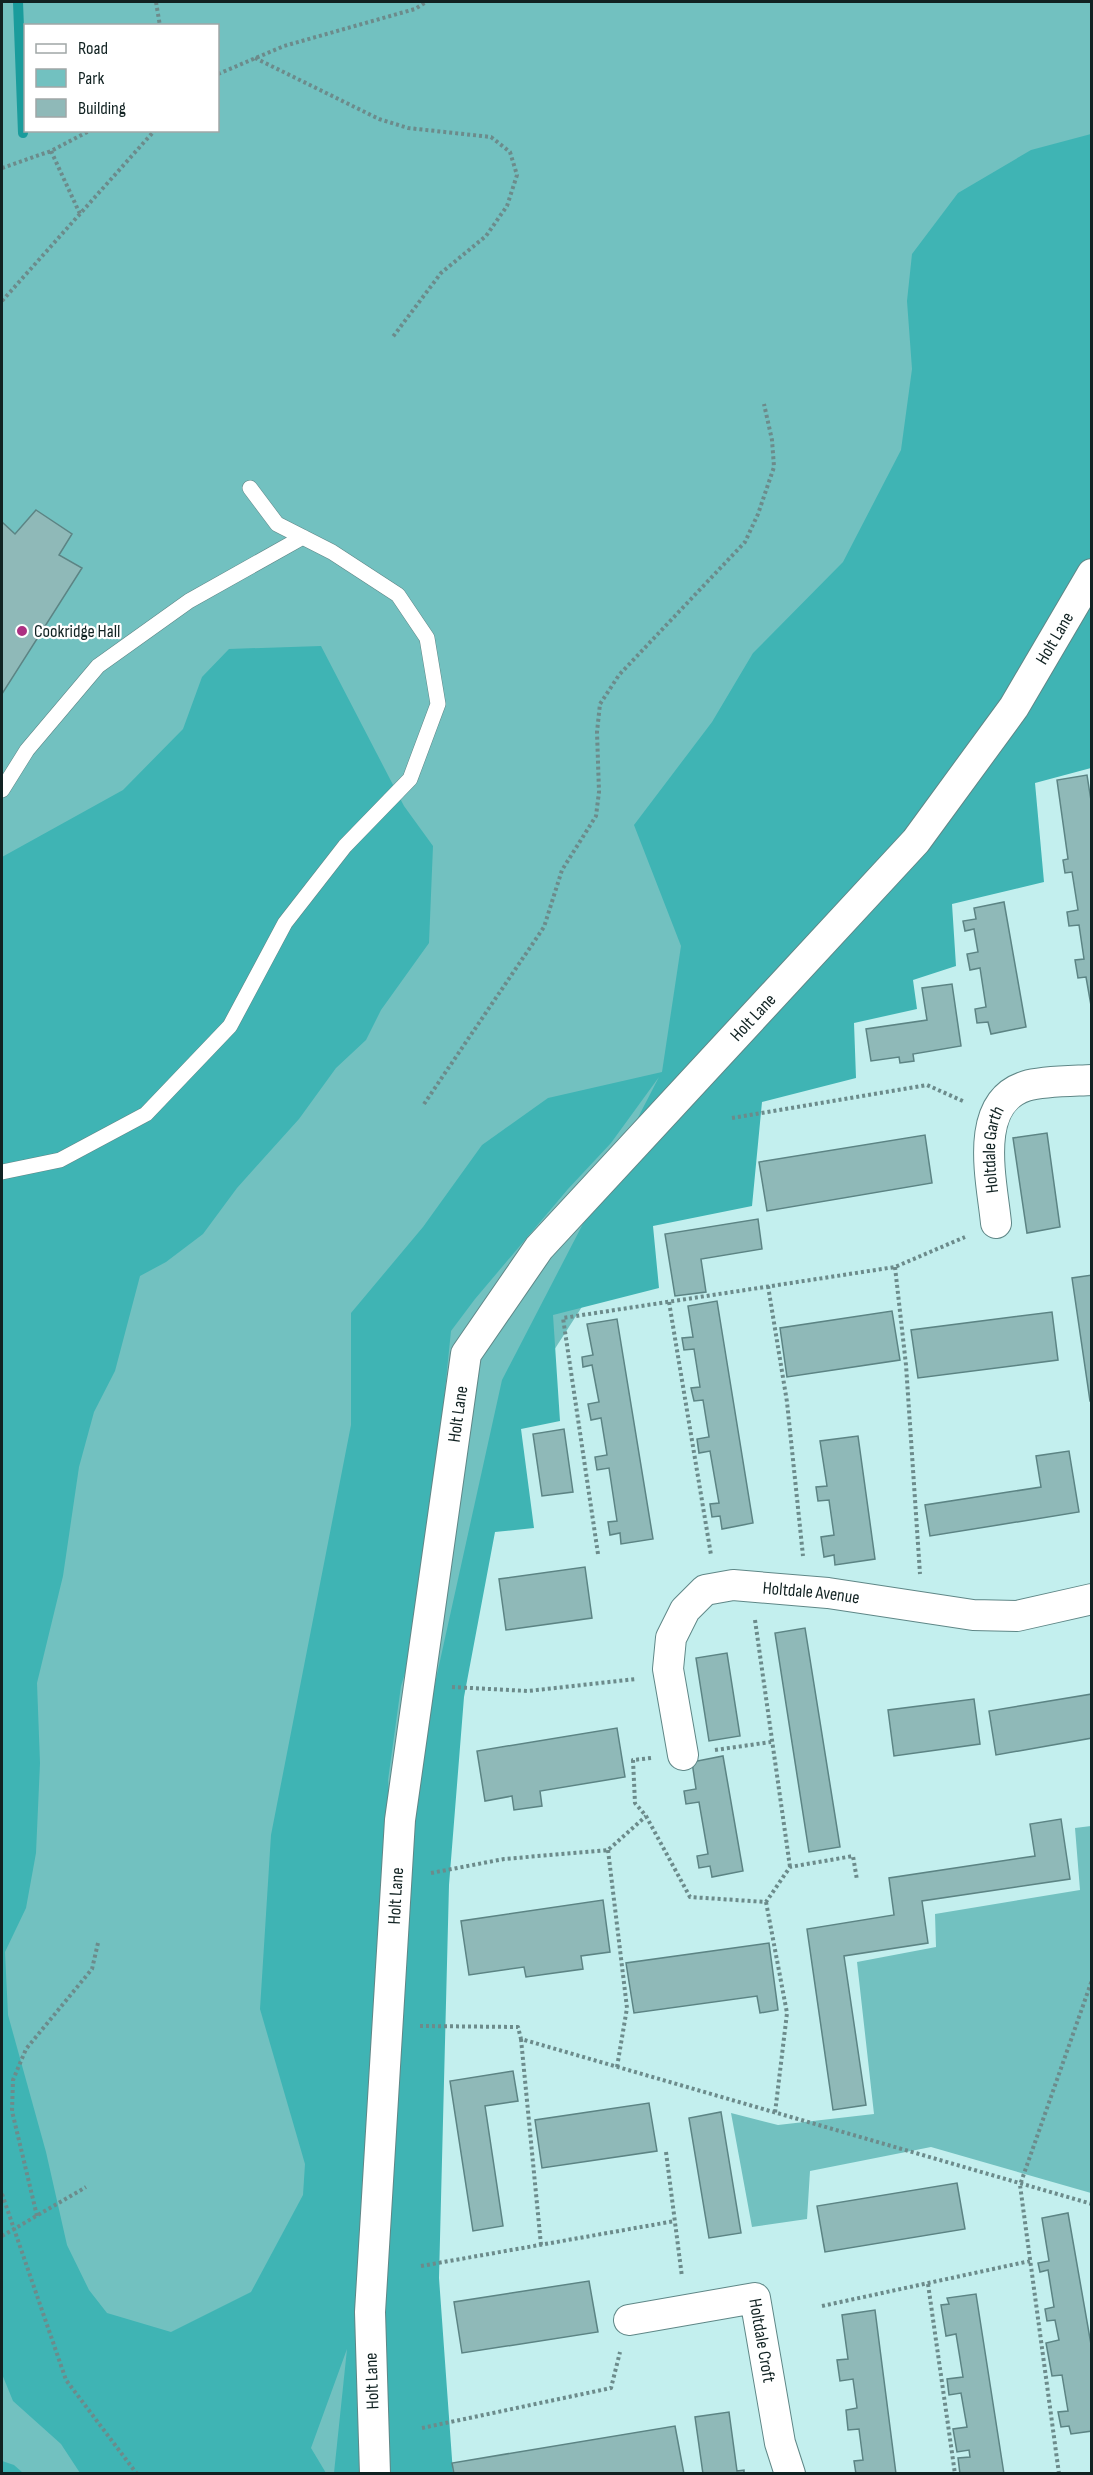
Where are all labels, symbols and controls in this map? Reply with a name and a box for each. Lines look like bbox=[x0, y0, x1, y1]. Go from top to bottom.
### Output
legend bbox=[24, 24, 219, 132]
text: Road bbox=[78, 38, 108, 59]
text: Park bbox=[78, 68, 104, 89]
text: Building bbox=[78, 98, 126, 119]
street label: Holt Lane bbox=[1031, 608, 1078, 668]
place label: Cookridge Hall bbox=[34, 621, 120, 642]
marker: Cookridge Hall bbox=[15, 624, 29, 638]
street label: Holt Lane bbox=[726, 989, 780, 1045]
street label: Holtdale Garth bbox=[979, 1102, 1008, 1194]
street label: Holt Lane bbox=[443, 1384, 472, 1444]
street label: Holtdale Avenue bbox=[762, 1577, 861, 1608]
street label: Holt Lane bbox=[383, 1867, 408, 1925]
street label: Holtdale Croft bbox=[745, 2297, 780, 2385]
street label: Holt Lane bbox=[361, 2352, 383, 2410]

